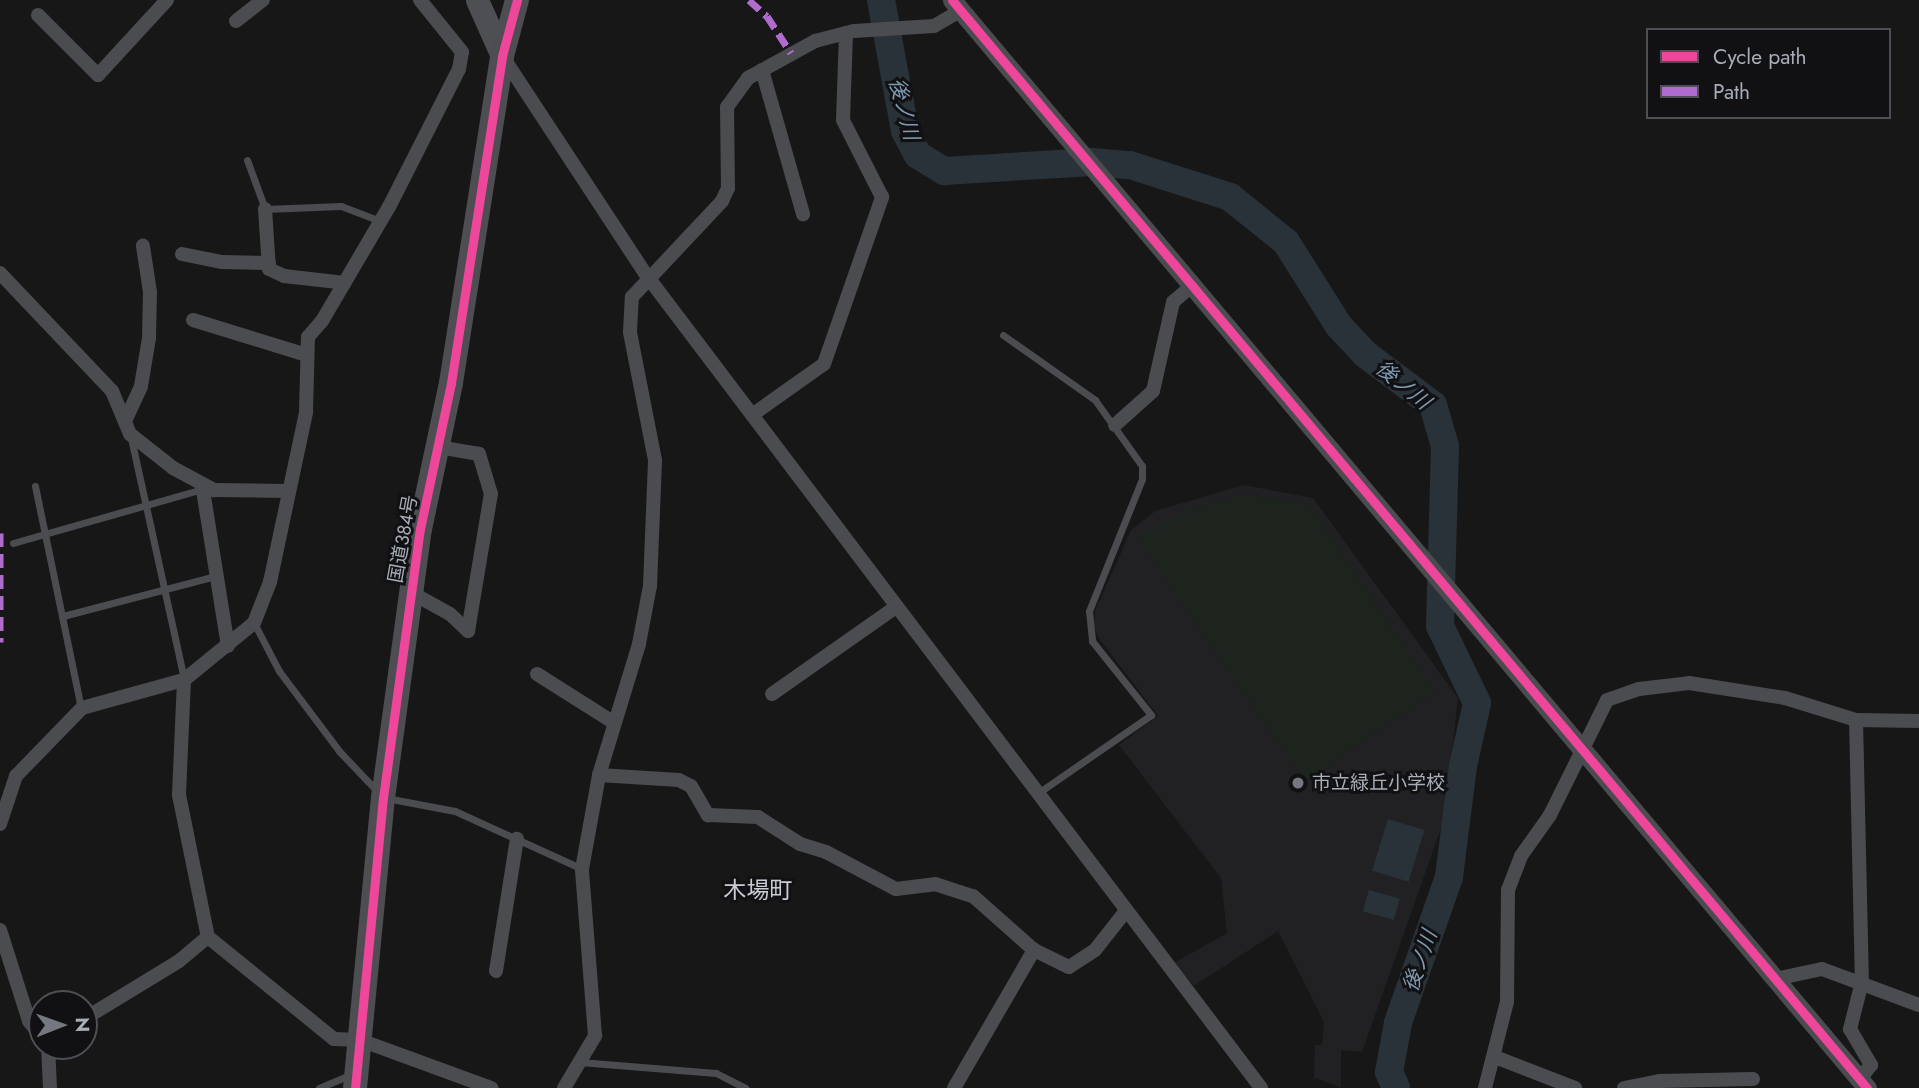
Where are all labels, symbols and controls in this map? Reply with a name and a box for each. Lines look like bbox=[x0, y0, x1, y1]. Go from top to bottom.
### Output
legend bbox=[1646, 28, 1891, 119]
text: Cycle path bbox=[1713, 42, 1806, 72]
water label: 後ノ川 bbox=[884, 75, 924, 143]
text: Path bbox=[1713, 77, 1750, 107]
water label: 後ノ川 bbox=[1371, 355, 1435, 415]
street label: 国道384号 bbox=[384, 493, 422, 585]
place label: 市立緑丘小学校 bbox=[1312, 772, 1445, 794]
marker: 市立緑丘小学校 bbox=[1290, 775, 1306, 791]
district label: 木場町 bbox=[724, 876, 792, 904]
water label: 後ノ川 bbox=[1398, 927, 1442, 995]
north arrow bbox=[28, 990, 98, 1060]
text: N bbox=[69, 1017, 96, 1032]

